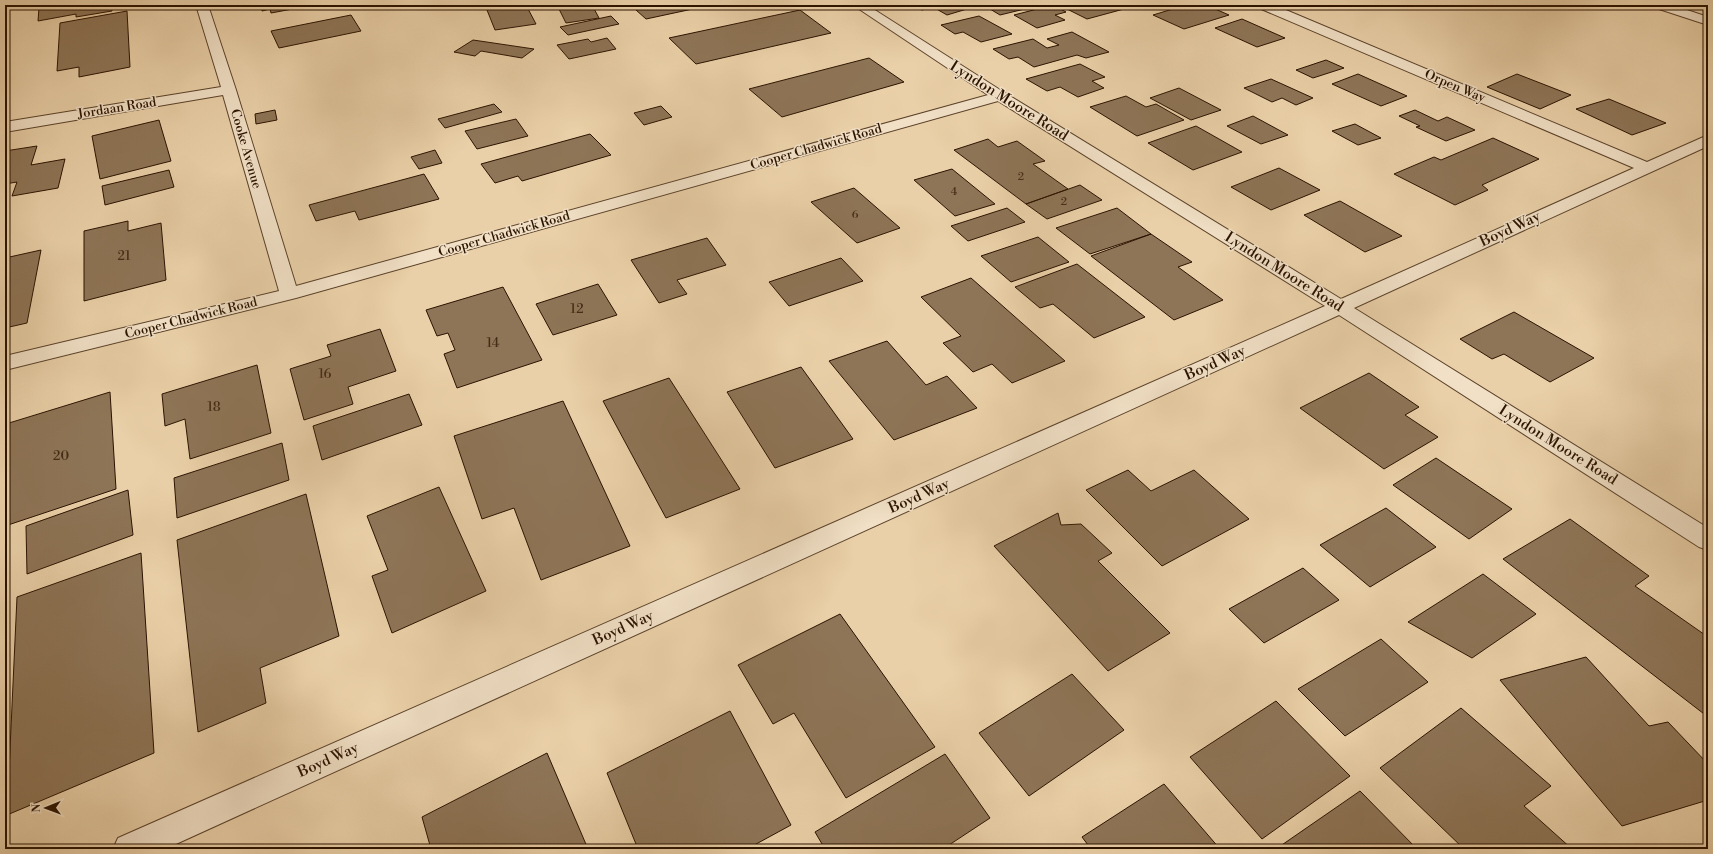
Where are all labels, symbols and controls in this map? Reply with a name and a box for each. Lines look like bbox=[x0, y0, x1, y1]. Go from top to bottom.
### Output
street label: Lyndon Moore Road bbox=[946, 57, 1072, 146]
street label: Orpen Way bbox=[1422, 66, 1488, 106]
street label: Jordaan Road bbox=[76, 94, 158, 122]
street label: Cooke Avenue bbox=[227, 107, 265, 191]
street label: Cooper Chadwick Road bbox=[748, 120, 884, 173]
house number: 2 bbox=[1018, 170, 1024, 184]
house number: 4 bbox=[951, 185, 958, 199]
house number: 2 bbox=[1061, 195, 1067, 209]
street label: Boyd Way bbox=[1476, 206, 1544, 252]
street label: Cooper Chadwick Road bbox=[436, 207, 572, 260]
house number: 6 bbox=[852, 208, 859, 222]
street label: Lyndon Moore Road bbox=[1221, 228, 1347, 317]
house number: 21 bbox=[117, 248, 131, 264]
street label: Cooper Chadwick Road bbox=[123, 294, 260, 342]
house number: 12 bbox=[570, 301, 584, 317]
house number: 14 bbox=[487, 335, 500, 351]
street label: Boyd Way bbox=[1181, 341, 1249, 385]
house number: 16 bbox=[318, 366, 332, 382]
house number: 18 bbox=[207, 399, 221, 415]
street label: Lyndon Moore Road bbox=[1495, 401, 1621, 490]
house number: 20 bbox=[53, 448, 69, 464]
street label: Boyd Way bbox=[885, 474, 953, 518]
street label: Boyd Way bbox=[589, 606, 657, 650]
street label: Boyd Way bbox=[294, 738, 362, 782]
north arrow bbox=[26, 788, 66, 828]
text: N bbox=[30, 803, 44, 813]

